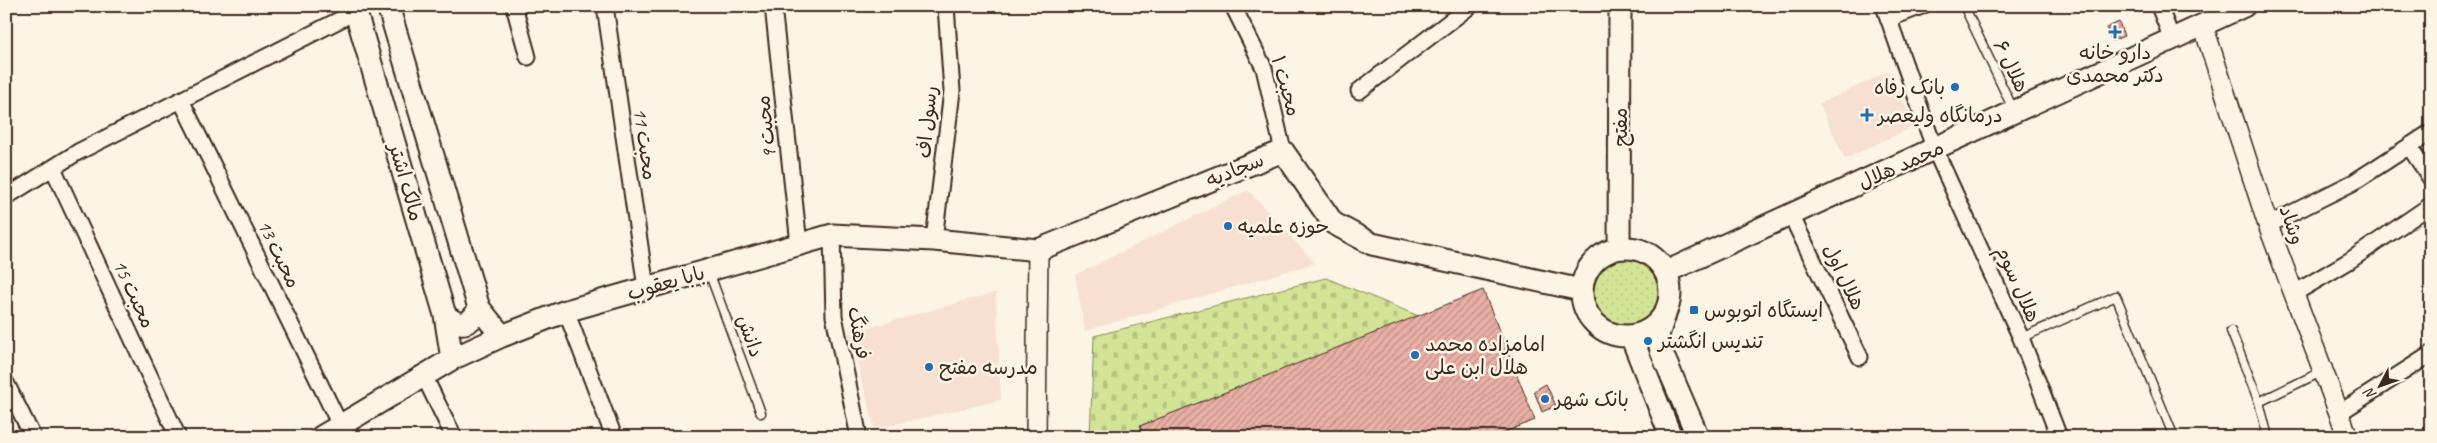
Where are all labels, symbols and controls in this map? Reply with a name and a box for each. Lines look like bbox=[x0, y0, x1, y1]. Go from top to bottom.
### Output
marker: دارو خانه دکتر محمدی bbox=[2109, 26, 2121, 38]
street label: هلال ۶ bbox=[1988, 36, 2034, 96]
place label: دارو خانه دکتر محمدی bbox=[2066, 40, 2164, 88]
street label: محبت ۱ bbox=[1265, 53, 1307, 119]
place label: بانک رفاه bbox=[1874, 75, 1945, 100]
marker: بانک رفاه bbox=[1949, 81, 1961, 93]
street label: رسول اف bbox=[911, 85, 943, 159]
street label: محبت 9 bbox=[750, 94, 782, 160]
place label: درمانگاه ولیعصر bbox=[1876, 103, 2003, 128]
street label: محبت 11 bbox=[628, 106, 662, 182]
street label: مفتح bbox=[1608, 108, 1634, 146]
marker: درمانگاه ولیعصر bbox=[1860, 108, 1874, 122]
street label: محمد هلال bbox=[1854, 135, 1948, 195]
street label: مالک اشتر bbox=[382, 138, 429, 224]
street label: سجادیه bbox=[1202, 147, 1268, 193]
street label: وشاد bbox=[2274, 202, 2310, 248]
place label: حوزه علمیه bbox=[1238, 214, 1329, 239]
street label: محبت 13 bbox=[252, 216, 306, 292]
marker: حوزه علمیه bbox=[1222, 220, 1234, 232]
street label: هلال اول bbox=[1817, 240, 1871, 314]
street label: هلال سوم bbox=[1987, 242, 2046, 327]
street label: محبت 15 bbox=[107, 256, 161, 332]
street label: بابا یعقوب bbox=[624, 260, 708, 306]
place label: ایستگاه اتوبوس bbox=[1704, 298, 1823, 323]
marker: ایستگاه اتوبوس bbox=[1688, 304, 1700, 316]
street label: فرهنگ bbox=[842, 305, 876, 361]
street label: دانش bbox=[731, 311, 769, 361]
place label: تندیس انگشتر bbox=[1656, 329, 1763, 354]
place label: امامزاده محمد هلال ابن علی bbox=[1425, 332, 1545, 380]
marker: تندیس انگشتر bbox=[1642, 335, 1654, 347]
marker: امامزاده محمد هلال ابن علی bbox=[1409, 349, 1421, 361]
place label: مدرسه مفتح bbox=[939, 355, 1038, 381]
north arrow bbox=[2354, 360, 2404, 410]
marker: مدرسه مفتح bbox=[923, 361, 935, 373]
text: N bbox=[2360, 384, 2380, 403]
place label: بانک شهر bbox=[1553, 387, 1629, 412]
marker: بانک شهر bbox=[1539, 393, 1551, 405]

